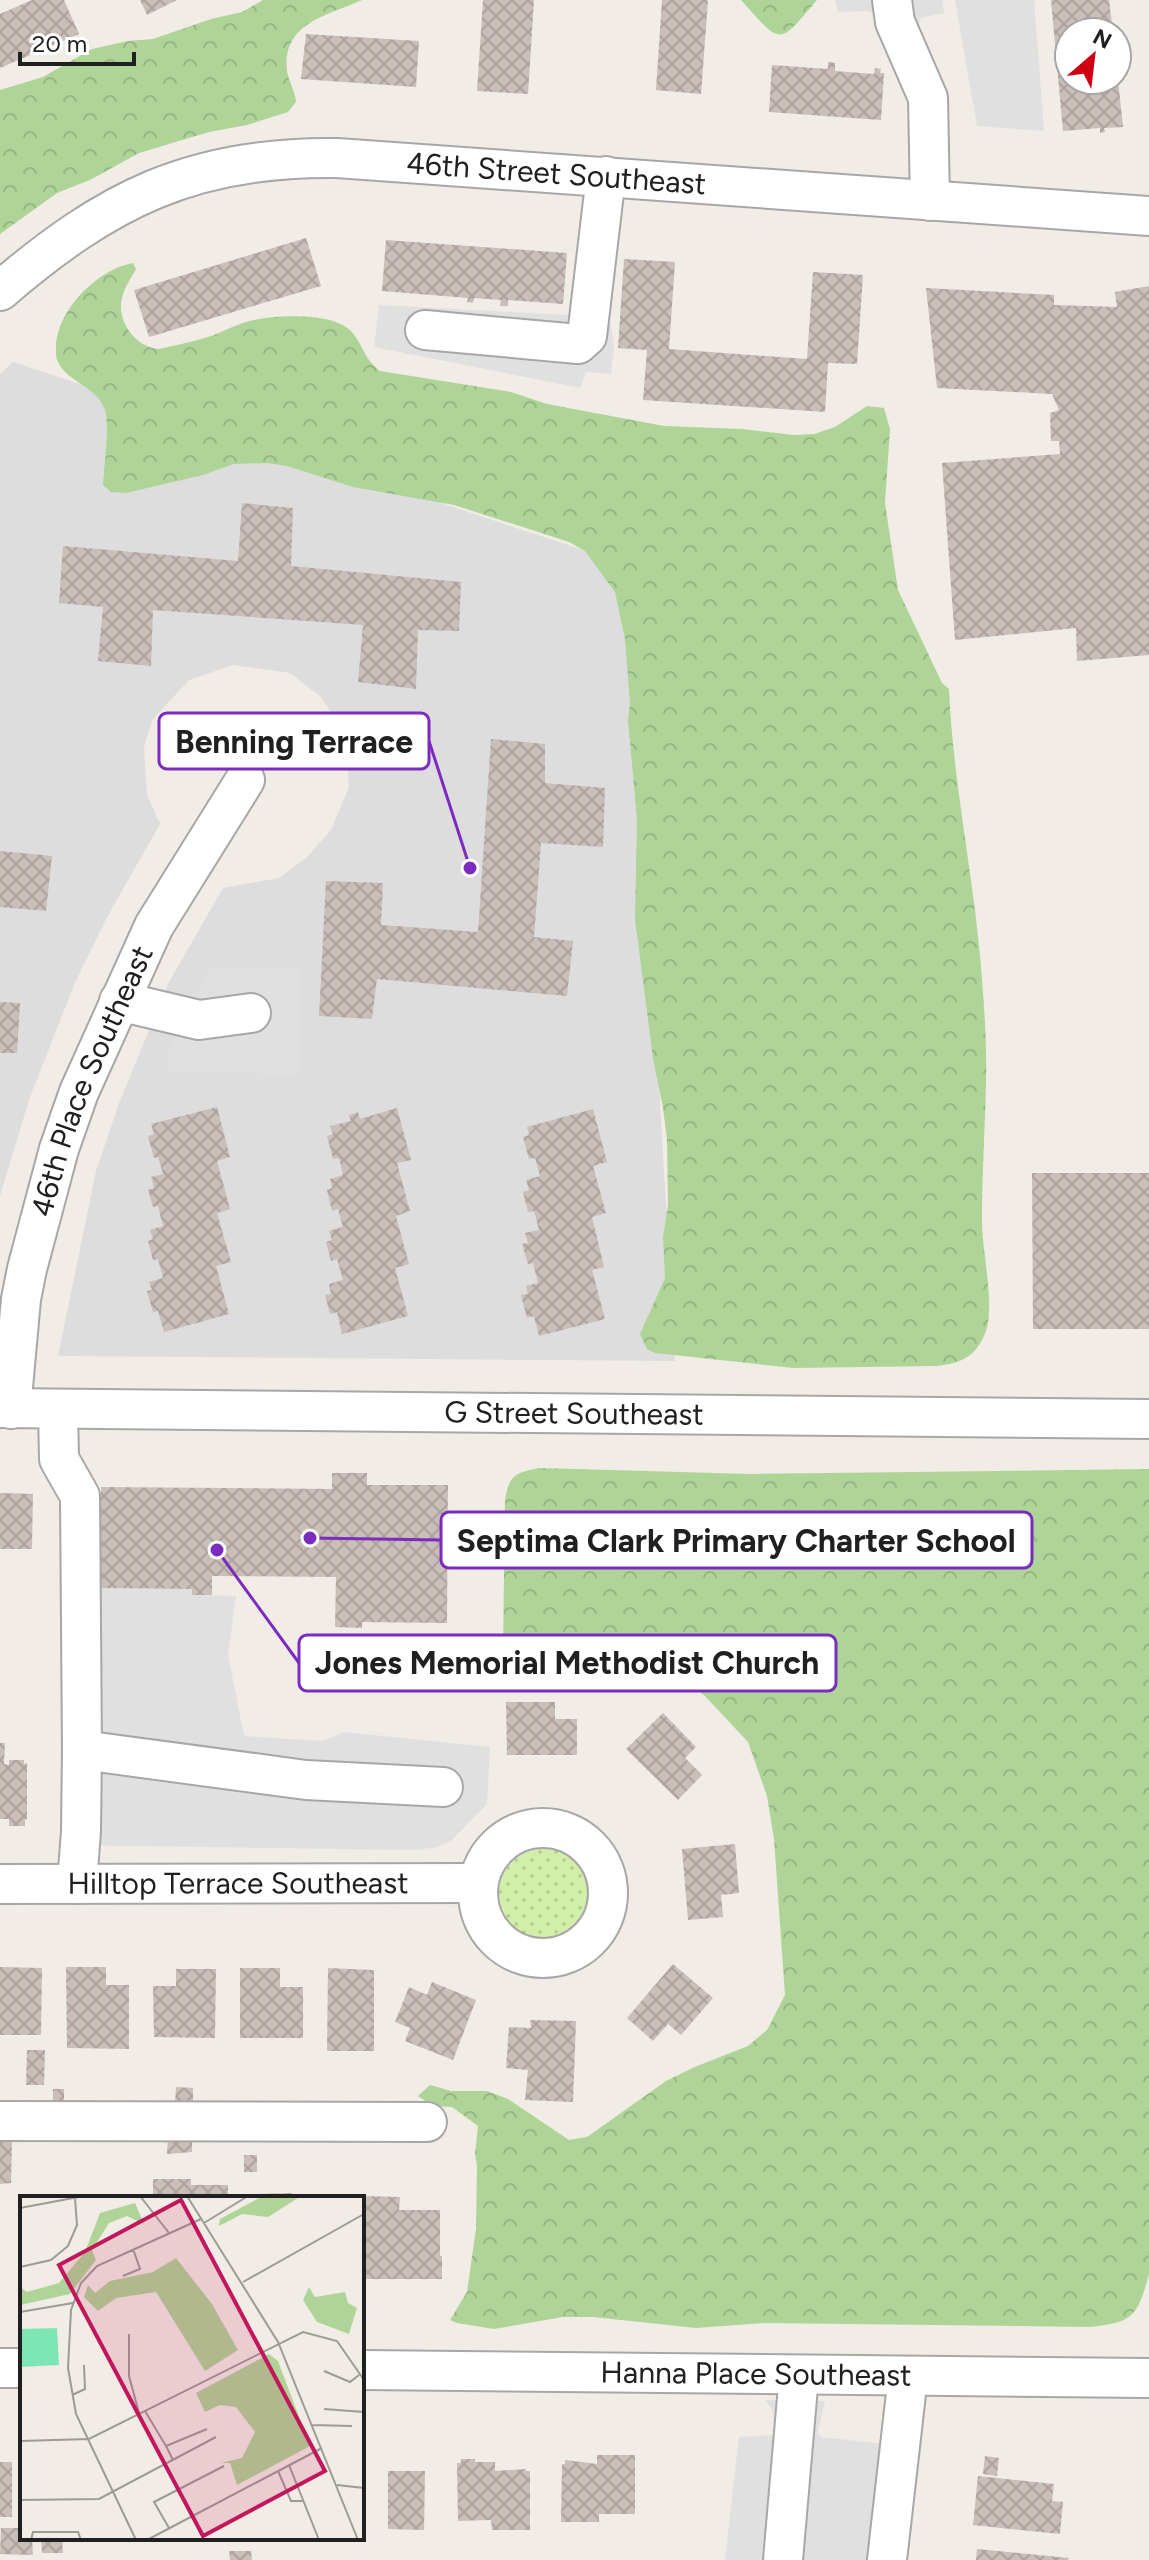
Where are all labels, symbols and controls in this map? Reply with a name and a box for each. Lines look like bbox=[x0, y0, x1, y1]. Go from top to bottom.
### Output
scale bar bbox=[20, 16, 134, 66]
north arrow bbox=[1053, 16, 1133, 96]
text: N bbox=[1088, 23, 1116, 55]
text: 20 m bbox=[32, 29, 87, 58]
street label: 46th Street Southeast bbox=[405, 144, 707, 202]
callout: Benning Terrace bbox=[159, 713, 429, 769]
text: Benning Terrace bbox=[175, 723, 413, 761]
street label: 46th Place Southeast bbox=[23, 940, 161, 1221]
street label: G Street Southeast bbox=[444, 1393, 704, 1433]
callout: Septima Clark Primary Charter School bbox=[441, 1512, 1032, 1568]
text: Septima Clark Primary Charter School bbox=[456, 1522, 1016, 1560]
callout: Jones Memorial Methodist Church bbox=[299, 1635, 836, 1691]
text: Jones Memorial Methodist Church bbox=[315, 1644, 819, 1682]
street label: Hilltop Terrace Southeast bbox=[67, 1864, 409, 1902]
inset map bbox=[20, 2196, 364, 2540]
street label: Hanna Place Southeast bbox=[600, 2353, 912, 2394]

